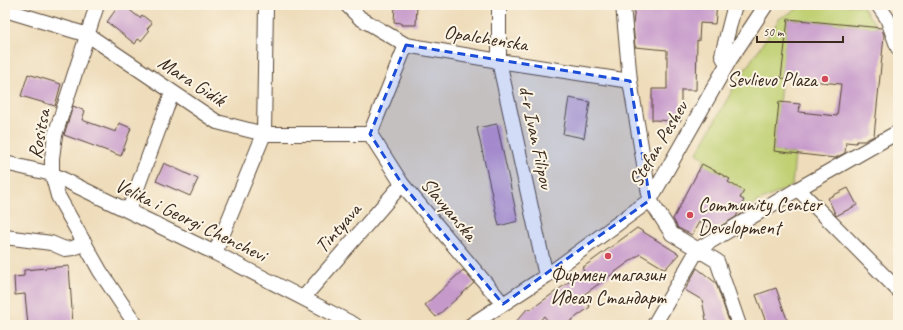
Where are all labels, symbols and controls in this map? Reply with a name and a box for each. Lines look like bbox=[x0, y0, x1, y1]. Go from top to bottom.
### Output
scale bar bbox=[757, 18, 843, 44]
street label: Opalchenska bbox=[442, 19, 531, 57]
text: 50 m bbox=[763, 24, 785, 40]
street label: Mara Gidik bbox=[153, 50, 232, 113]
place label: Sevlievo Plaza bbox=[727, 67, 819, 92]
marker: Sevlievo Plaza bbox=[820, 74, 830, 84]
street label: d-r Ivan Filipov bbox=[513, 83, 560, 193]
street label: Stefan Peshev bbox=[623, 95, 695, 191]
street label: Rositsa bbox=[22, 105, 56, 161]
street label: Slavyanska bbox=[415, 172, 484, 247]
street label: Velika i Georgi Chenchevi bbox=[111, 173, 273, 268]
place label: Community Center Development bbox=[698, 192, 823, 240]
street label: Tintyava bbox=[309, 196, 368, 258]
marker: Community Center Development bbox=[685, 210, 695, 220]
marker: Фирмен магазин Идеал Стандарт bbox=[603, 251, 613, 261]
place label: Фирмен магазин Идеал Стандарт bbox=[550, 262, 667, 310]

